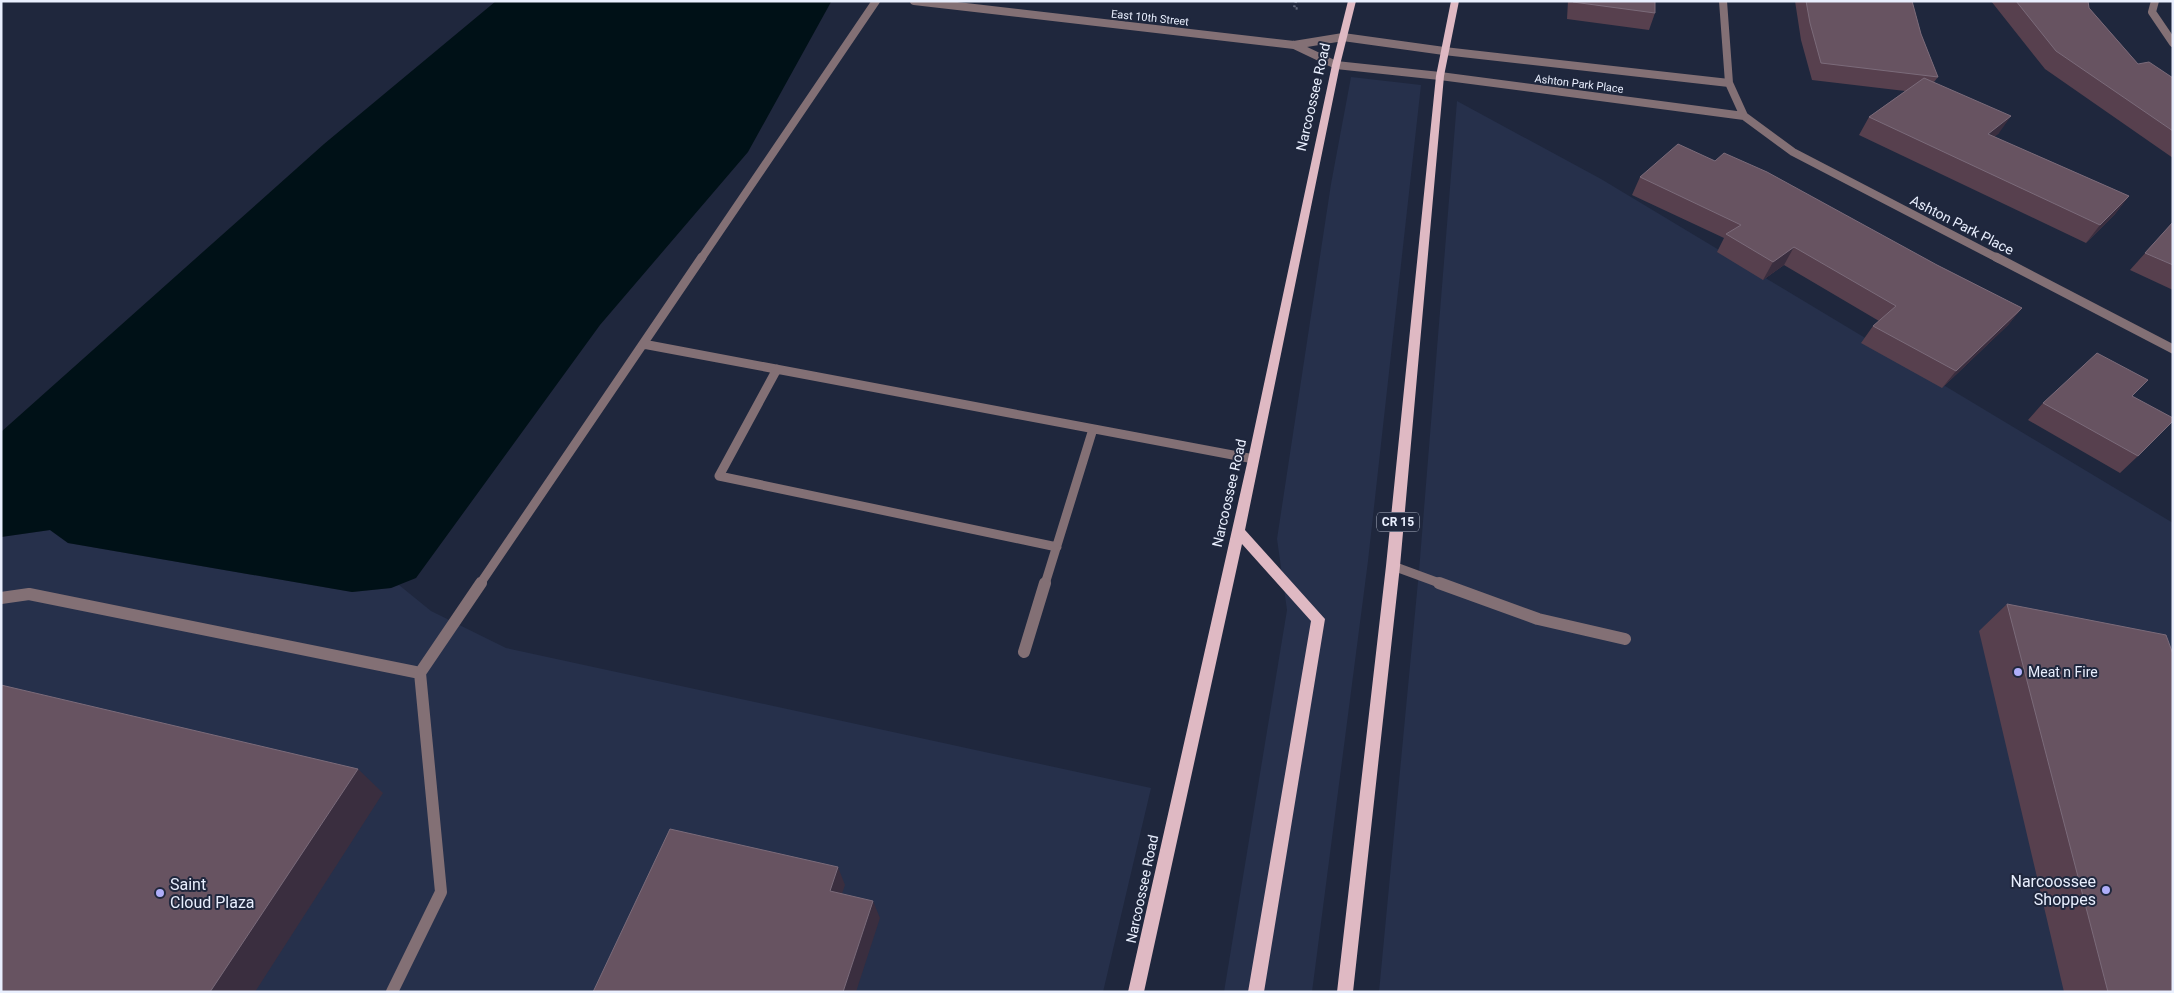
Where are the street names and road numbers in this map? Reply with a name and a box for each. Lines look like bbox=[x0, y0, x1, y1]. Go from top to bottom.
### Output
street label: East 10th Street bbox=[1111, 7, 1190, 29]
street label: Narcoossee Road bbox=[1293, 41, 1333, 153]
street label: Ashton Park Place bbox=[1534, 72, 1624, 96]
street label: Ashton Park Place bbox=[1908, 192, 2016, 258]
street label: Narcoossee Road bbox=[1209, 437, 1249, 549]
road number: CR 15 bbox=[1377, 512, 1419, 532]
street label: Narcoossee Road bbox=[1123, 833, 1161, 945]

